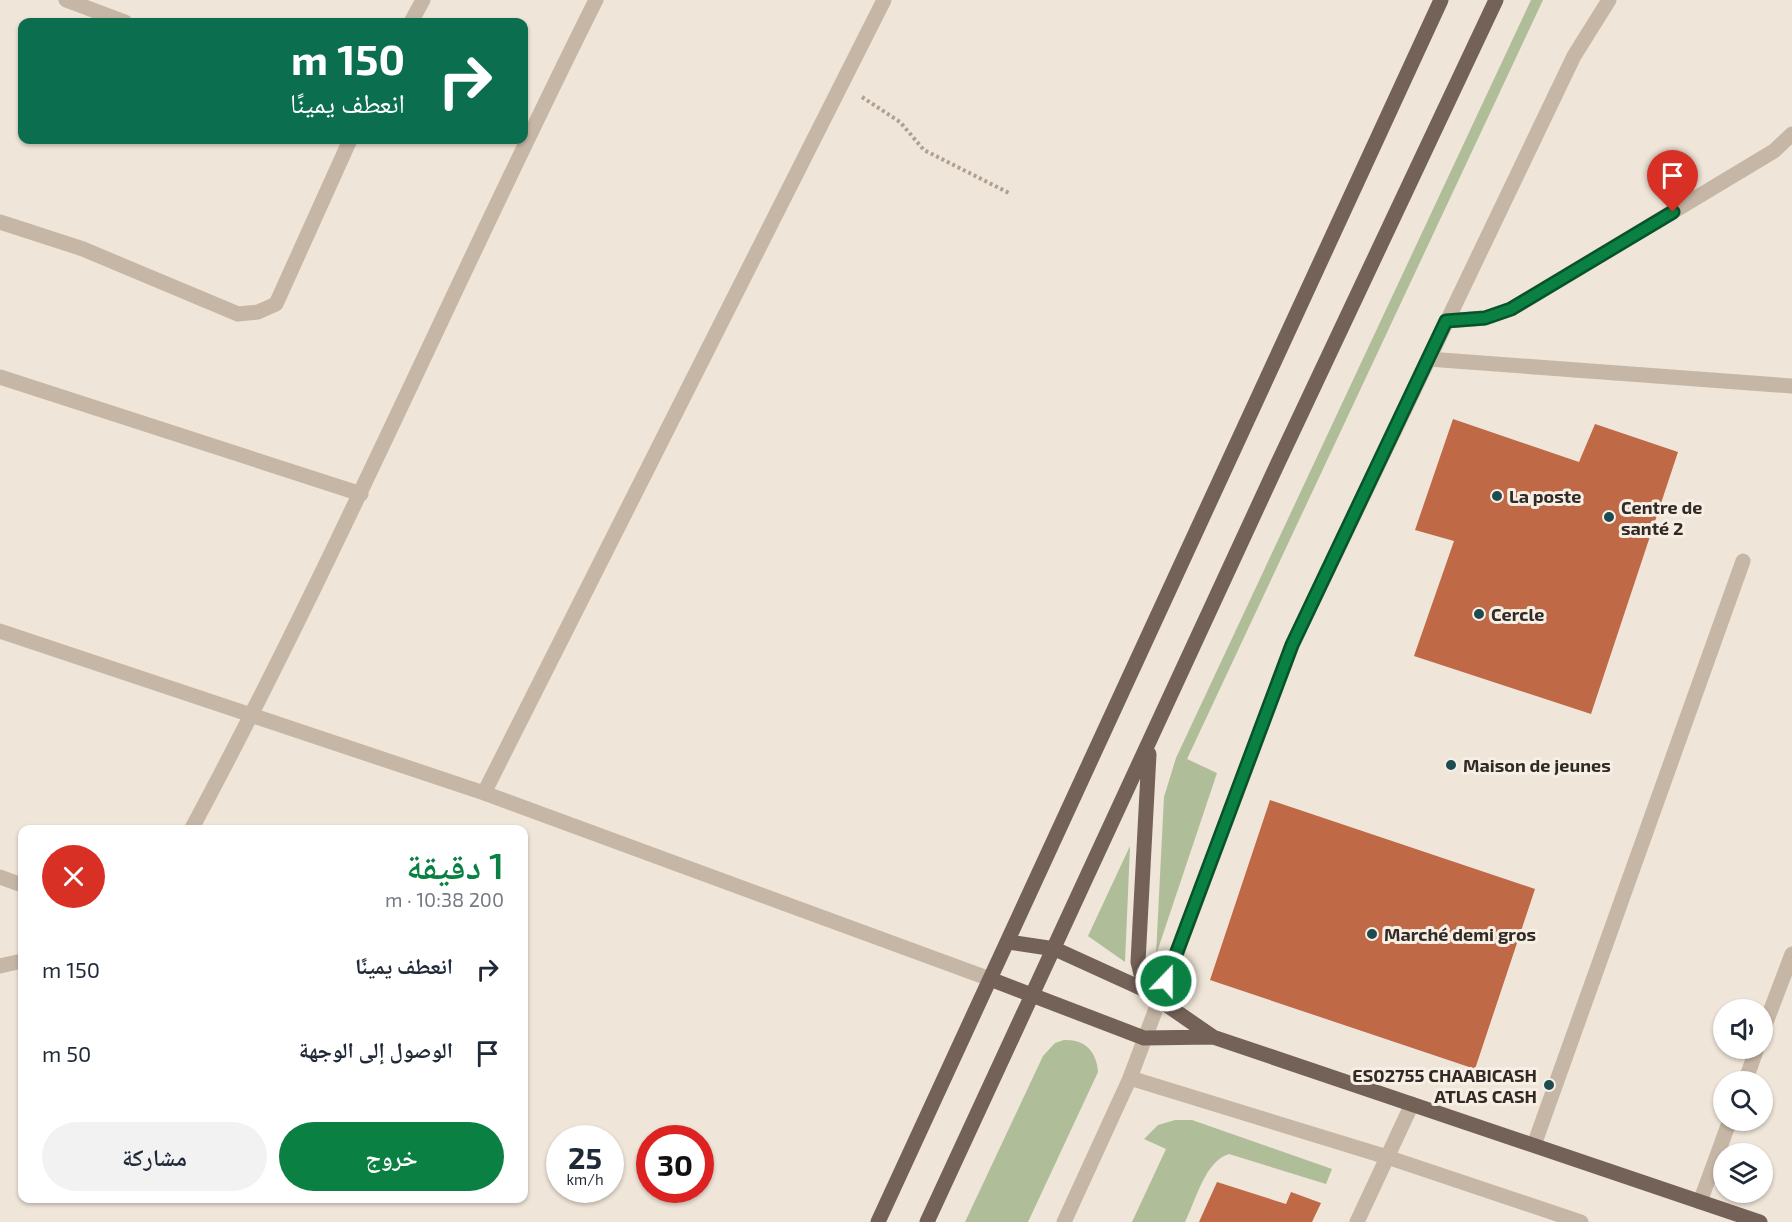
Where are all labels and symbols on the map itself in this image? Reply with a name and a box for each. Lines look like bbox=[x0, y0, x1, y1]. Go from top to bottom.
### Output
pin bbox=[1647, 150, 1698, 212]
place label: La poste bbox=[1509, 485, 1581, 507]
marker: La poste bbox=[1490, 489, 1504, 503]
place label: Centre de santé 2 bbox=[1621, 496, 1702, 539]
marker: Centre de santé 2 bbox=[1602, 510, 1616, 524]
place label: Cercle bbox=[1491, 603, 1545, 625]
marker: Cercle bbox=[1472, 607, 1486, 621]
place label: Maison de jeunes bbox=[1463, 754, 1611, 776]
marker: Maison de jeunes bbox=[1444, 758, 1458, 772]
place label: Marché demi gros bbox=[1384, 923, 1536, 945]
marker: Marché demi gros bbox=[1365, 927, 1379, 941]
position arrow bbox=[1134, 949, 1198, 1013]
place label: ES02755 CHAABICASH ATLAS CASH bbox=[1352, 1064, 1537, 1107]
marker: ES02755 CHAABICASH ATLAS CASH bbox=[1542, 1078, 1556, 1092]
speed limit sign: 30 bbox=[636, 1125, 714, 1203]

